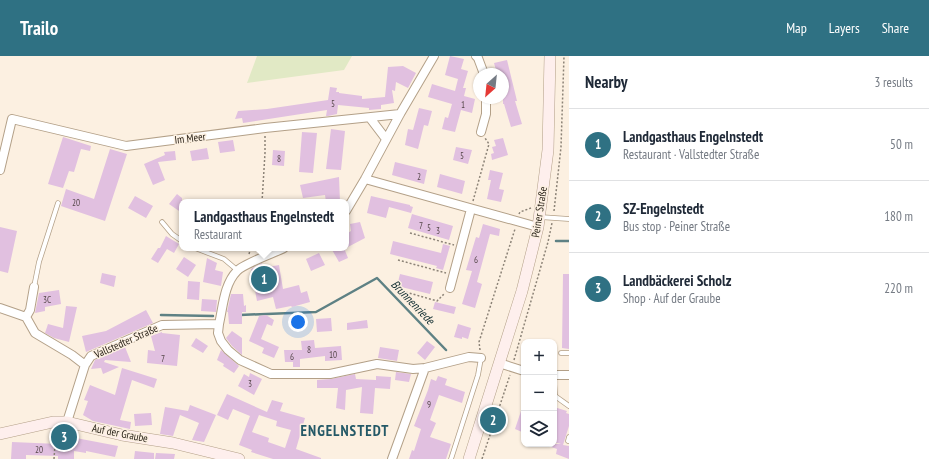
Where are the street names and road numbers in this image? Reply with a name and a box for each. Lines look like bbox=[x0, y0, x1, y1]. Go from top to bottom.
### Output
street label: Im Meer bbox=[174, 129, 206, 147]
street label: Peiner Straße bbox=[528, 185, 550, 238]
street label: Vallstedter Straße bbox=[91, 321, 160, 362]
street label: Auf der Graube bbox=[91, 421, 150, 445]

